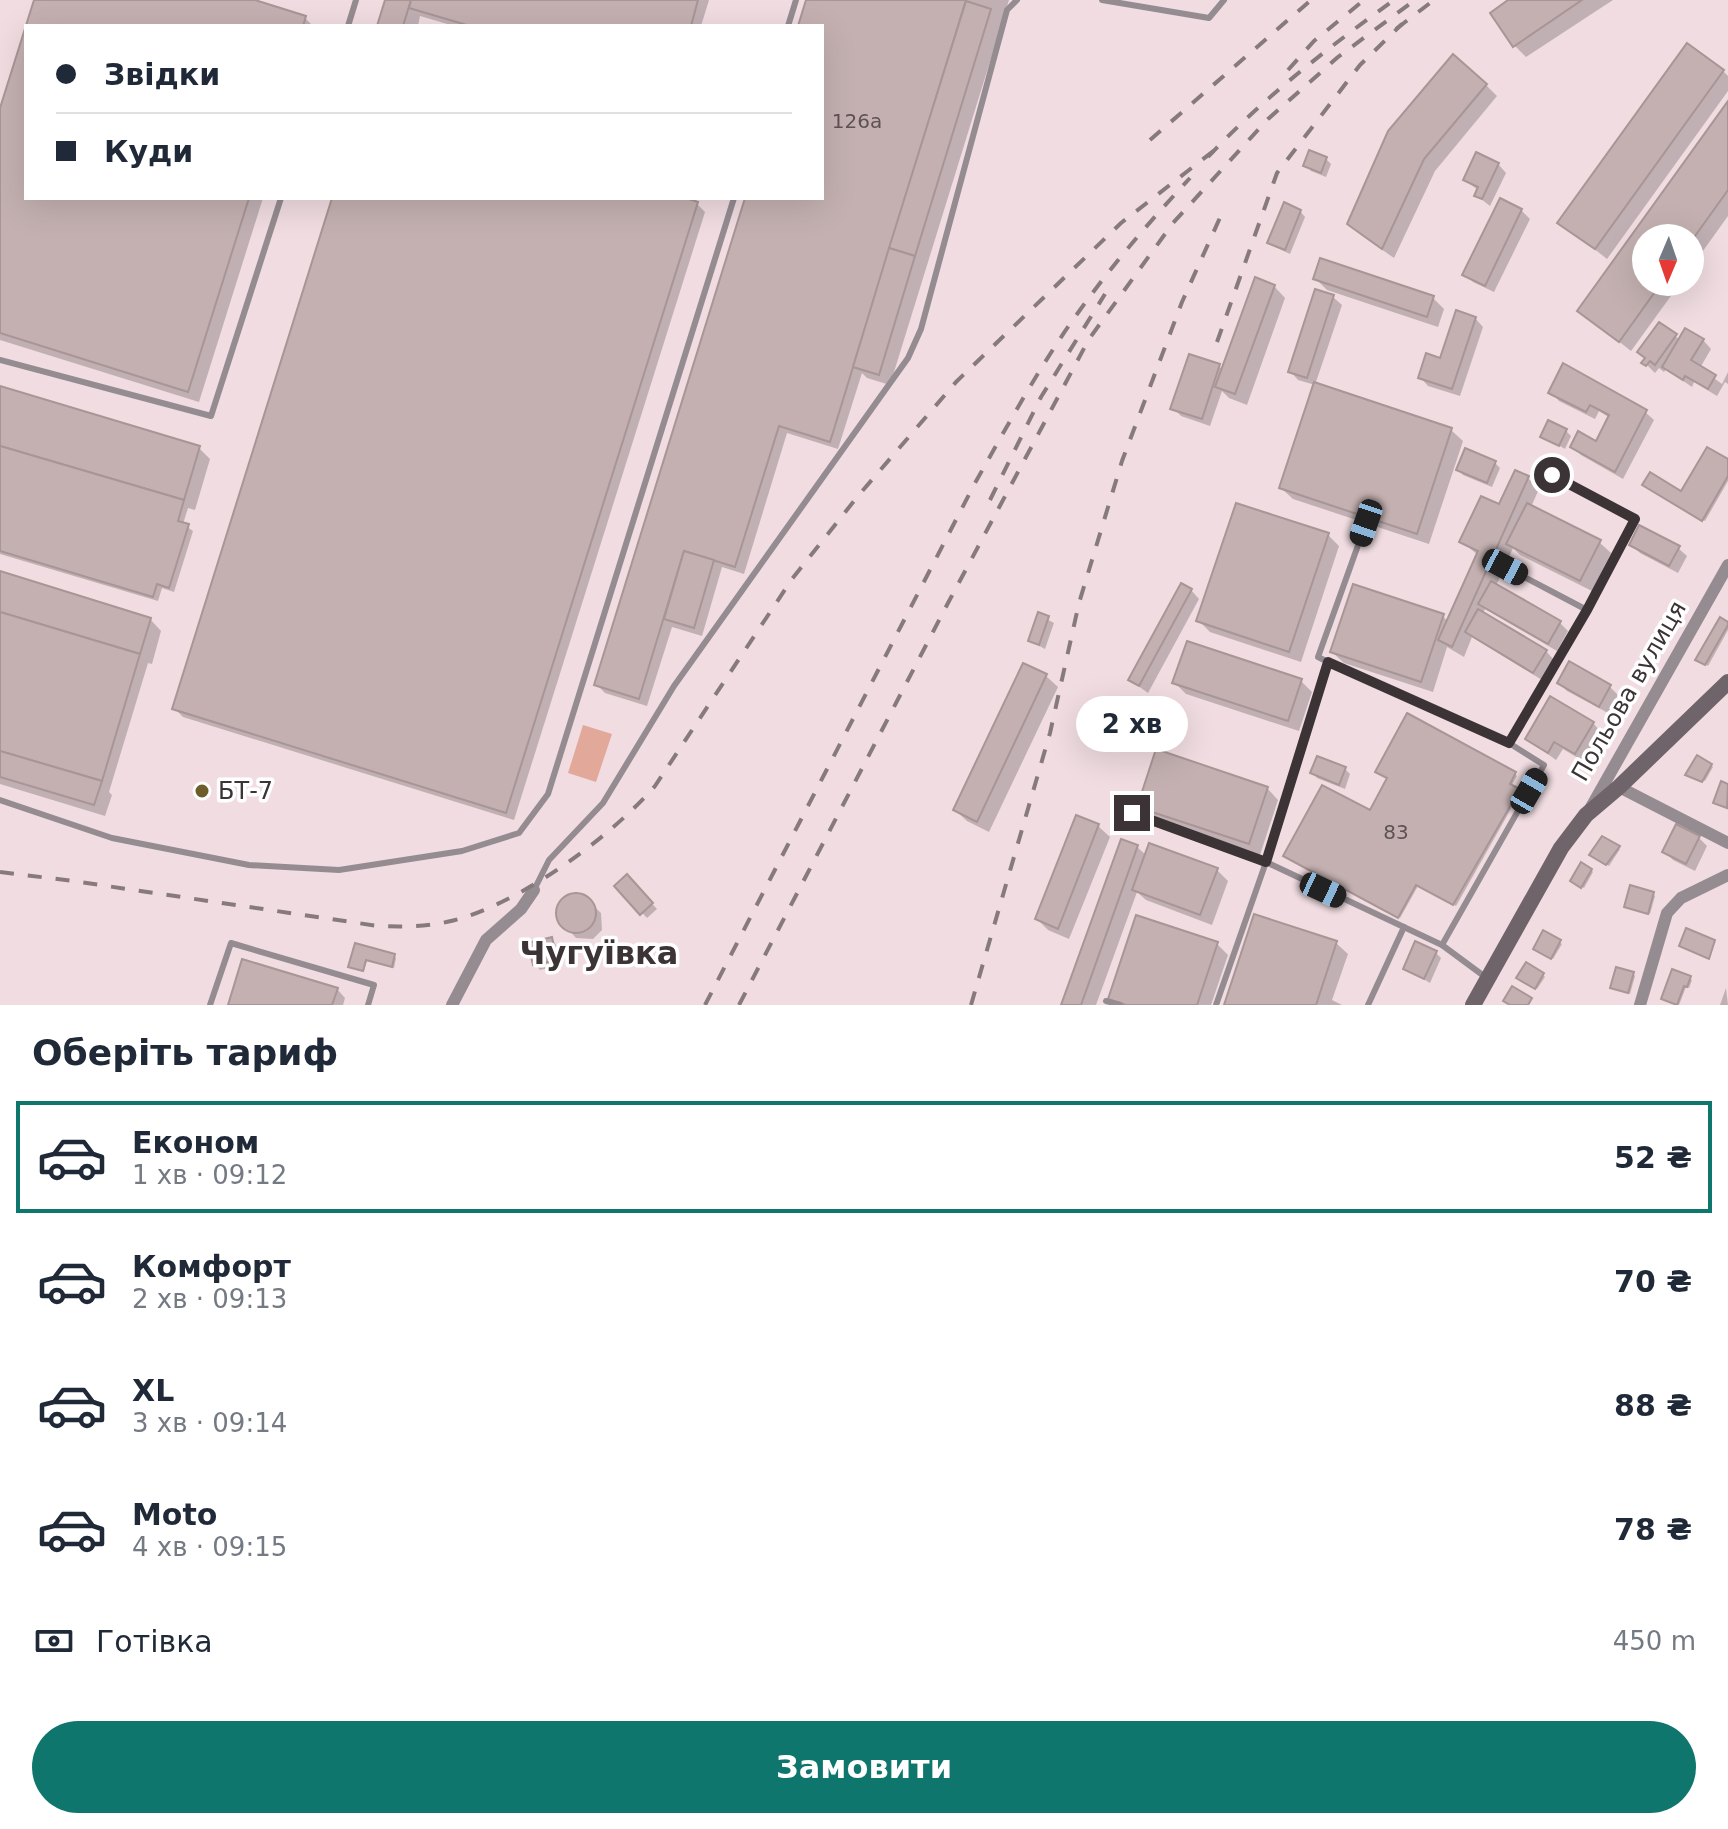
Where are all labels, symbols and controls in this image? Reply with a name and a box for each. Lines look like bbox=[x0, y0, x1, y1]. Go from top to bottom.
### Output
text: Звідки bbox=[104, 57, 220, 92]
house number: 126а bbox=[832, 109, 882, 133]
text: Куди bbox=[104, 134, 193, 169]
north arrow bbox=[1632, 224, 1704, 296]
map controls bbox=[1632, 224, 1704, 296]
route start bbox=[1534, 457, 1570, 493]
car bbox=[1347, 496, 1385, 550]
car bbox=[1478, 545, 1532, 589]
street label: Польова вулиця bbox=[1566, 596, 1692, 786]
callout: 2 хв bbox=[1076, 697, 1188, 753]
text: 2 хв bbox=[1102, 709, 1162, 739]
car bbox=[1507, 764, 1551, 818]
place label: БТ-7 bbox=[218, 777, 273, 805]
marker: БТ-7 bbox=[193, 782, 211, 800]
route end bbox=[1114, 795, 1150, 831]
house number: 83 bbox=[1383, 820, 1409, 844]
car bbox=[1296, 869, 1350, 911]
district label: Чугуївка bbox=[520, 934, 678, 972]
text: Оберіть тариф bbox=[32, 1032, 338, 1073]
icon: car bbox=[36, 1121, 108, 1193]
text: Економ bbox=[132, 1125, 259, 1160]
text: 52 ₴ bbox=[1614, 1140, 1692, 1175]
text: 1 хв · 09:12 bbox=[132, 1160, 287, 1190]
icon: car bbox=[36, 1245, 108, 1317]
text: Комфорт bbox=[132, 1249, 291, 1284]
text: 70 ₴ bbox=[1614, 1264, 1692, 1299]
text: 2 хв · 09:13 bbox=[132, 1284, 287, 1314]
icon: car bbox=[36, 1369, 108, 1441]
text: XL bbox=[132, 1373, 174, 1408]
text: 88 ₴ bbox=[1614, 1388, 1692, 1423]
text: 3 хв · 09:14 bbox=[132, 1408, 287, 1438]
icon: car bbox=[36, 1493, 108, 1565]
text: Moto bbox=[132, 1497, 217, 1532]
text: 78 ₴ bbox=[1614, 1512, 1692, 1547]
text: 4 хв · 09:15 bbox=[132, 1532, 287, 1562]
icon: cash bbox=[32, 1619, 76, 1663]
text: Готівка bbox=[96, 1624, 213, 1659]
text: 450 m bbox=[1613, 1626, 1696, 1656]
button: Замовити bbox=[32, 1721, 1696, 1813]

